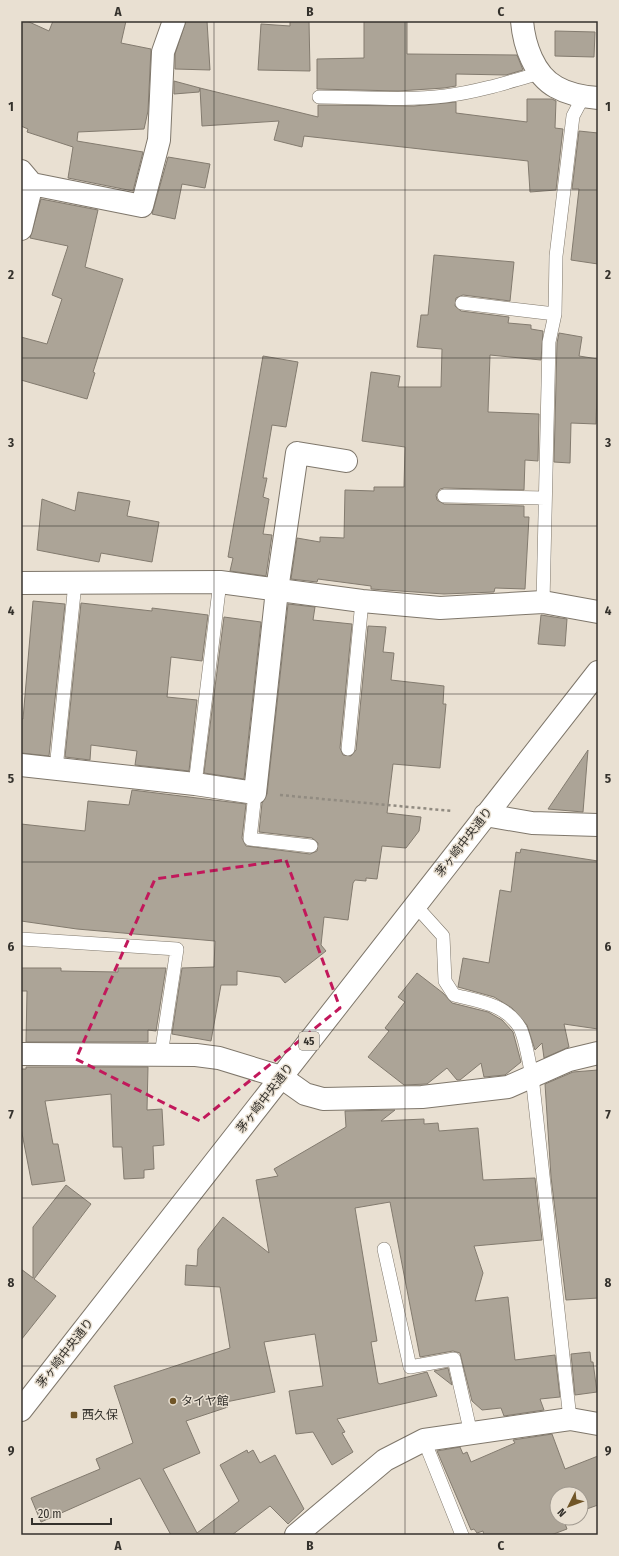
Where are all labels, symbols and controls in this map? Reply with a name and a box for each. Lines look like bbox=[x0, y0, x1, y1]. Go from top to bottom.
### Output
text: A bbox=[113, 4, 122, 19]
text: B bbox=[306, 4, 314, 19]
text: C bbox=[498, 4, 505, 19]
text: 1 bbox=[8, 99, 14, 114]
text: 1 bbox=[605, 99, 611, 114]
text: 2 bbox=[7, 267, 14, 282]
text: 2 bbox=[604, 267, 611, 282]
text: 3 bbox=[7, 435, 14, 450]
text: 3 bbox=[604, 435, 611, 450]
text: 4 bbox=[8, 603, 15, 618]
text: 4 bbox=[605, 603, 612, 618]
text: 5 bbox=[8, 771, 14, 786]
text: 5 bbox=[605, 771, 611, 786]
street label: 茅ヶ崎中央通り bbox=[433, 805, 495, 879]
text: 6 bbox=[8, 939, 15, 954]
text: 6 bbox=[605, 939, 612, 954]
road number: 45 bbox=[299, 1032, 319, 1050]
street label: 茅ヶ崎中央通り bbox=[234, 1061, 296, 1135]
text: 7 bbox=[8, 1107, 14, 1122]
text: 7 bbox=[605, 1107, 611, 1122]
text: 8 bbox=[8, 1275, 15, 1290]
text: 8 bbox=[605, 1275, 612, 1290]
street label: 茅ヶ崎中央通り bbox=[34, 1316, 96, 1390]
place label: タイヤ館 bbox=[181, 1394, 229, 1408]
marker: タイヤ館 bbox=[168, 1396, 178, 1406]
place label: 西久保 bbox=[82, 1408, 118, 1422]
marker: 西久保 bbox=[69, 1410, 79, 1420]
text: 9 bbox=[8, 1443, 15, 1458]
text: 9 bbox=[605, 1443, 612, 1458]
north arrow bbox=[549, 1486, 589, 1526]
scale bar bbox=[32, 1500, 111, 1526]
text: N bbox=[555, 1506, 569, 1519]
text: 20 m bbox=[38, 1507, 62, 1521]
text: A bbox=[113, 1538, 122, 1553]
text: B bbox=[306, 1538, 314, 1553]
text: C bbox=[498, 1538, 505, 1553]

